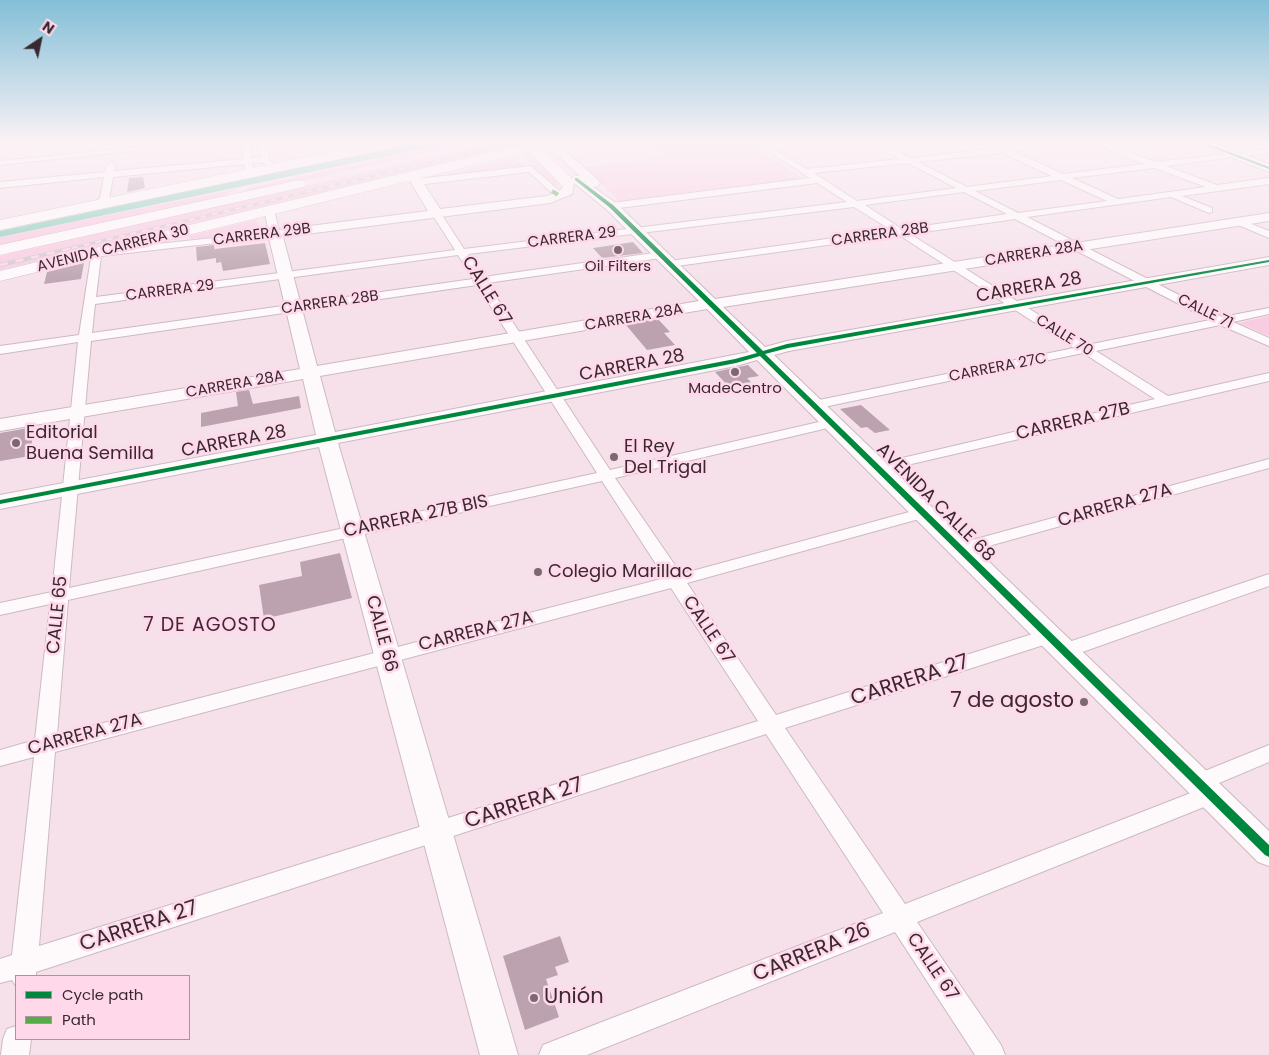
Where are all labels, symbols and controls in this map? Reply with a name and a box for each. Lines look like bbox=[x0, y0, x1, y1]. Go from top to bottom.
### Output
north arrow bbox=[15, 15, 65, 65]
text: N bbox=[38, 16, 58, 39]
street label: CARRERA 28B bbox=[830, 219, 930, 251]
street label: CARRERA 29B bbox=[212, 220, 312, 250]
street label: AVENIDA CARRERA 30 bbox=[35, 221, 191, 277]
street label: CARRERA 29 bbox=[527, 224, 617, 252]
street label: CARRERA 28A bbox=[984, 237, 1084, 271]
marker: Oil Filters bbox=[612, 244, 624, 256]
street label: CALLE 67 bbox=[456, 253, 516, 329]
place label: Oil Filters bbox=[585, 258, 651, 276]
street label: CARRERA 28 bbox=[975, 268, 1083, 308]
street label: CARRERA 29 bbox=[125, 277, 215, 305]
street label: CARRERA 28B bbox=[280, 287, 380, 319]
street label: CALLE 71 bbox=[1174, 291, 1236, 333]
street label: CARRERA 28A bbox=[584, 301, 684, 335]
street label: CALLE 70 bbox=[1032, 311, 1096, 361]
street label: CARRERA 28 bbox=[578, 345, 686, 387]
street label: CARRERA 27C bbox=[948, 350, 1048, 386]
marker: MadeCentro bbox=[729, 366, 741, 378]
street label: CARRERA 28A bbox=[185, 368, 285, 402]
place label: MadeCentro bbox=[688, 380, 782, 398]
street label: CARRERA 27B bbox=[1014, 398, 1132, 446]
street label: CARRERA 28 bbox=[180, 421, 288, 463]
place label: Editorial Buena Semilla bbox=[26, 422, 154, 464]
place label: El Rey Del Trigal bbox=[624, 436, 707, 478]
marker: Editorial Buena Semilla bbox=[10, 437, 22, 449]
street label: AVENIDA CALLE 68 bbox=[871, 439, 999, 567]
marker: El Rey Del Trigal bbox=[608, 451, 620, 463]
street label: CARRERA 27A bbox=[1056, 479, 1174, 533]
street label: CARRERA 27B BIS bbox=[342, 491, 490, 543]
place label: Colegio Marillac bbox=[548, 561, 693, 583]
marker: Colegio Marillac bbox=[532, 566, 544, 578]
street label: CALLE 65 bbox=[43, 575, 73, 655]
street label: CALLE 67 bbox=[678, 592, 738, 668]
street label: CALLE 66 bbox=[360, 593, 402, 675]
street label: CARRERA 27A bbox=[416, 607, 536, 657]
district label: 7 DE AGOSTO bbox=[142, 615, 278, 637]
street label: CARRERA 27 bbox=[848, 650, 972, 712]
place label: 7 de agosto bbox=[950, 689, 1074, 715]
marker: 7 de agosto bbox=[1078, 696, 1090, 708]
street label: CARRERA 27A bbox=[26, 709, 144, 761]
street label: CARRERA 27 bbox=[462, 773, 586, 835]
street label: CARRERA 27 bbox=[77, 896, 201, 958]
street label: CARRERA 26 bbox=[750, 918, 874, 988]
street label: CALLE 67 bbox=[902, 929, 962, 1005]
legend bbox=[15, 975, 190, 1040]
text: Cycle path bbox=[62, 984, 143, 1005]
place label: Unión bbox=[544, 985, 604, 1011]
marker: Unión bbox=[528, 992, 540, 1004]
text: Path bbox=[62, 1009, 96, 1030]

